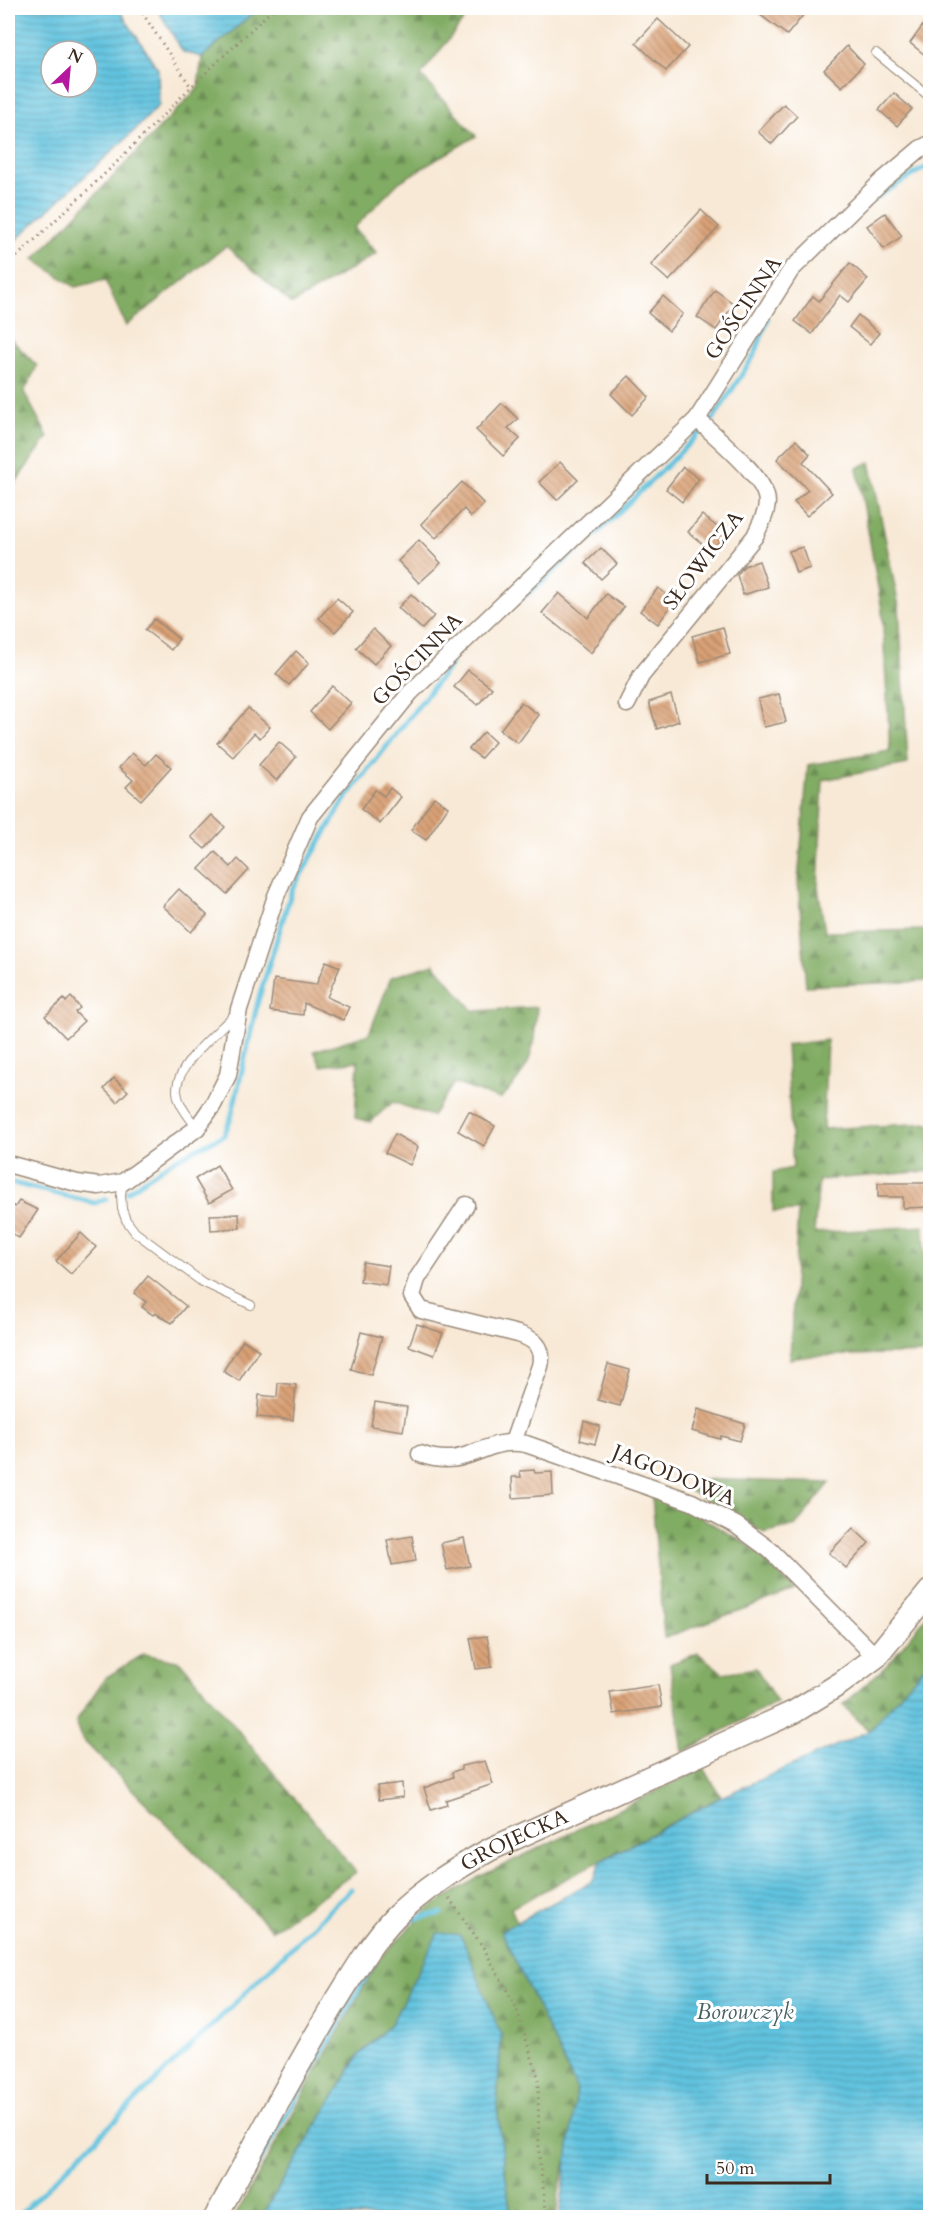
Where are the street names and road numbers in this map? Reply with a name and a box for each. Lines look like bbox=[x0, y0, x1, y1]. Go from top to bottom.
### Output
street label: GOŚCINNA bbox=[697, 250, 789, 366]
street label: SŁOWICZA bbox=[656, 505, 750, 616]
street label: GOŚCINNA bbox=[365, 606, 469, 712]
street label: JAGODOWA bbox=[605, 1437, 740, 1513]
street label: GROJECKA bbox=[455, 1802, 573, 1879]

